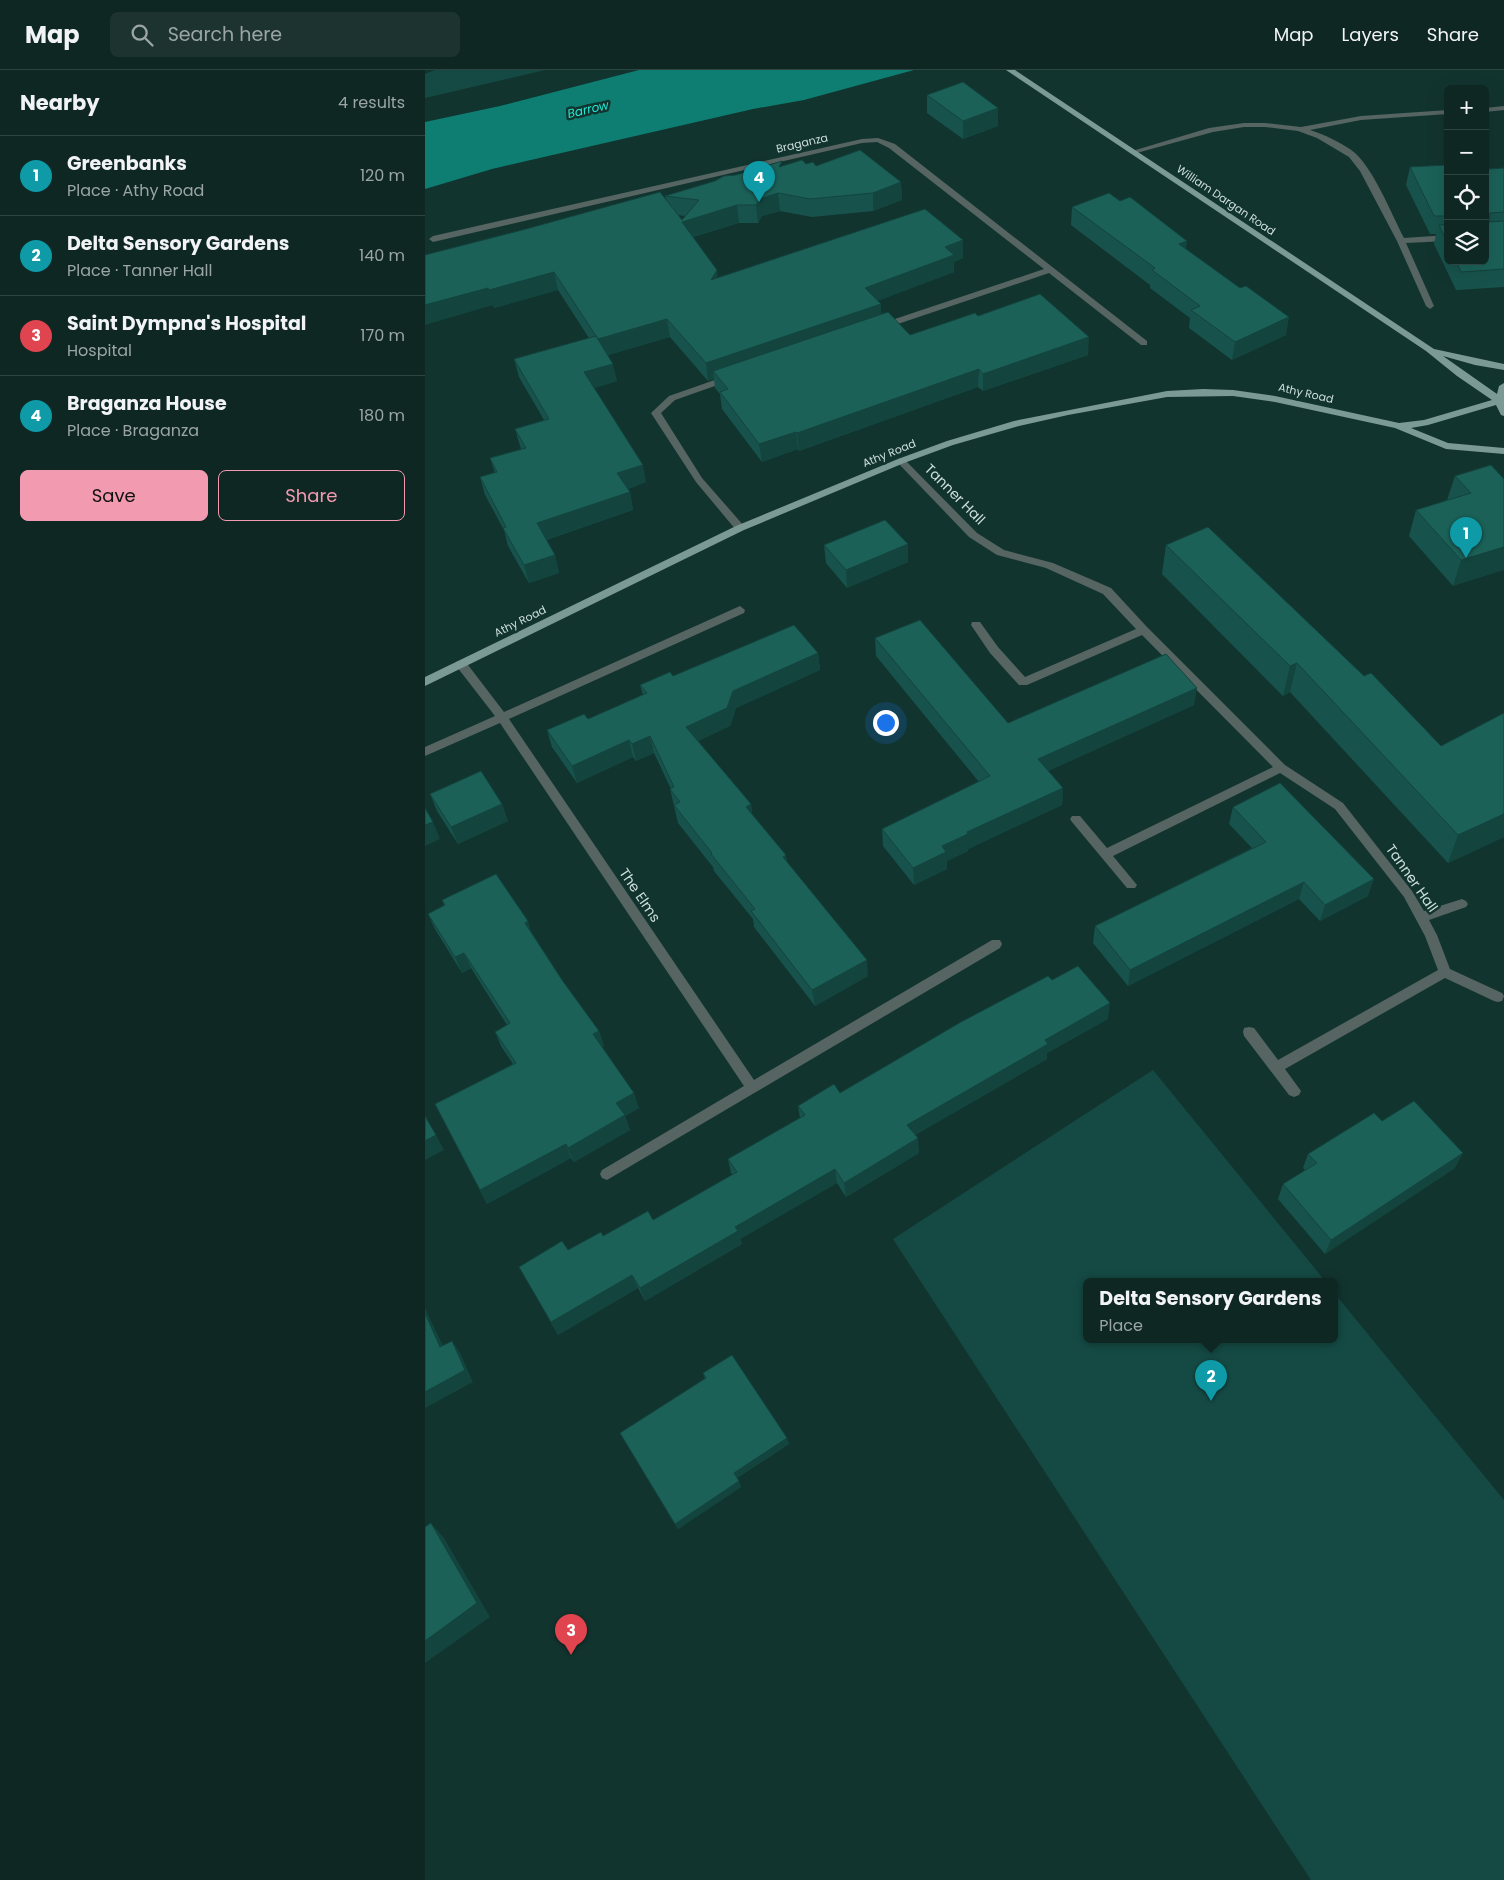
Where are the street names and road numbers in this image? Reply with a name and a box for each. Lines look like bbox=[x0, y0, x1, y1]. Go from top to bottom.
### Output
street label: Braganza bbox=[775, 129, 829, 157]
street label: William Dargan Road bbox=[1173, 161, 1279, 239]
street label: Athy Road bbox=[1277, 379, 1335, 407]
street label: Athy Road bbox=[860, 435, 918, 471]
street label: Tanner Hall bbox=[920, 459, 990, 529]
street label: Athy Road bbox=[491, 601, 549, 641]
street label: Tanner Hall bbox=[1381, 840, 1443, 916]
street label: The Elms bbox=[615, 864, 665, 926]

